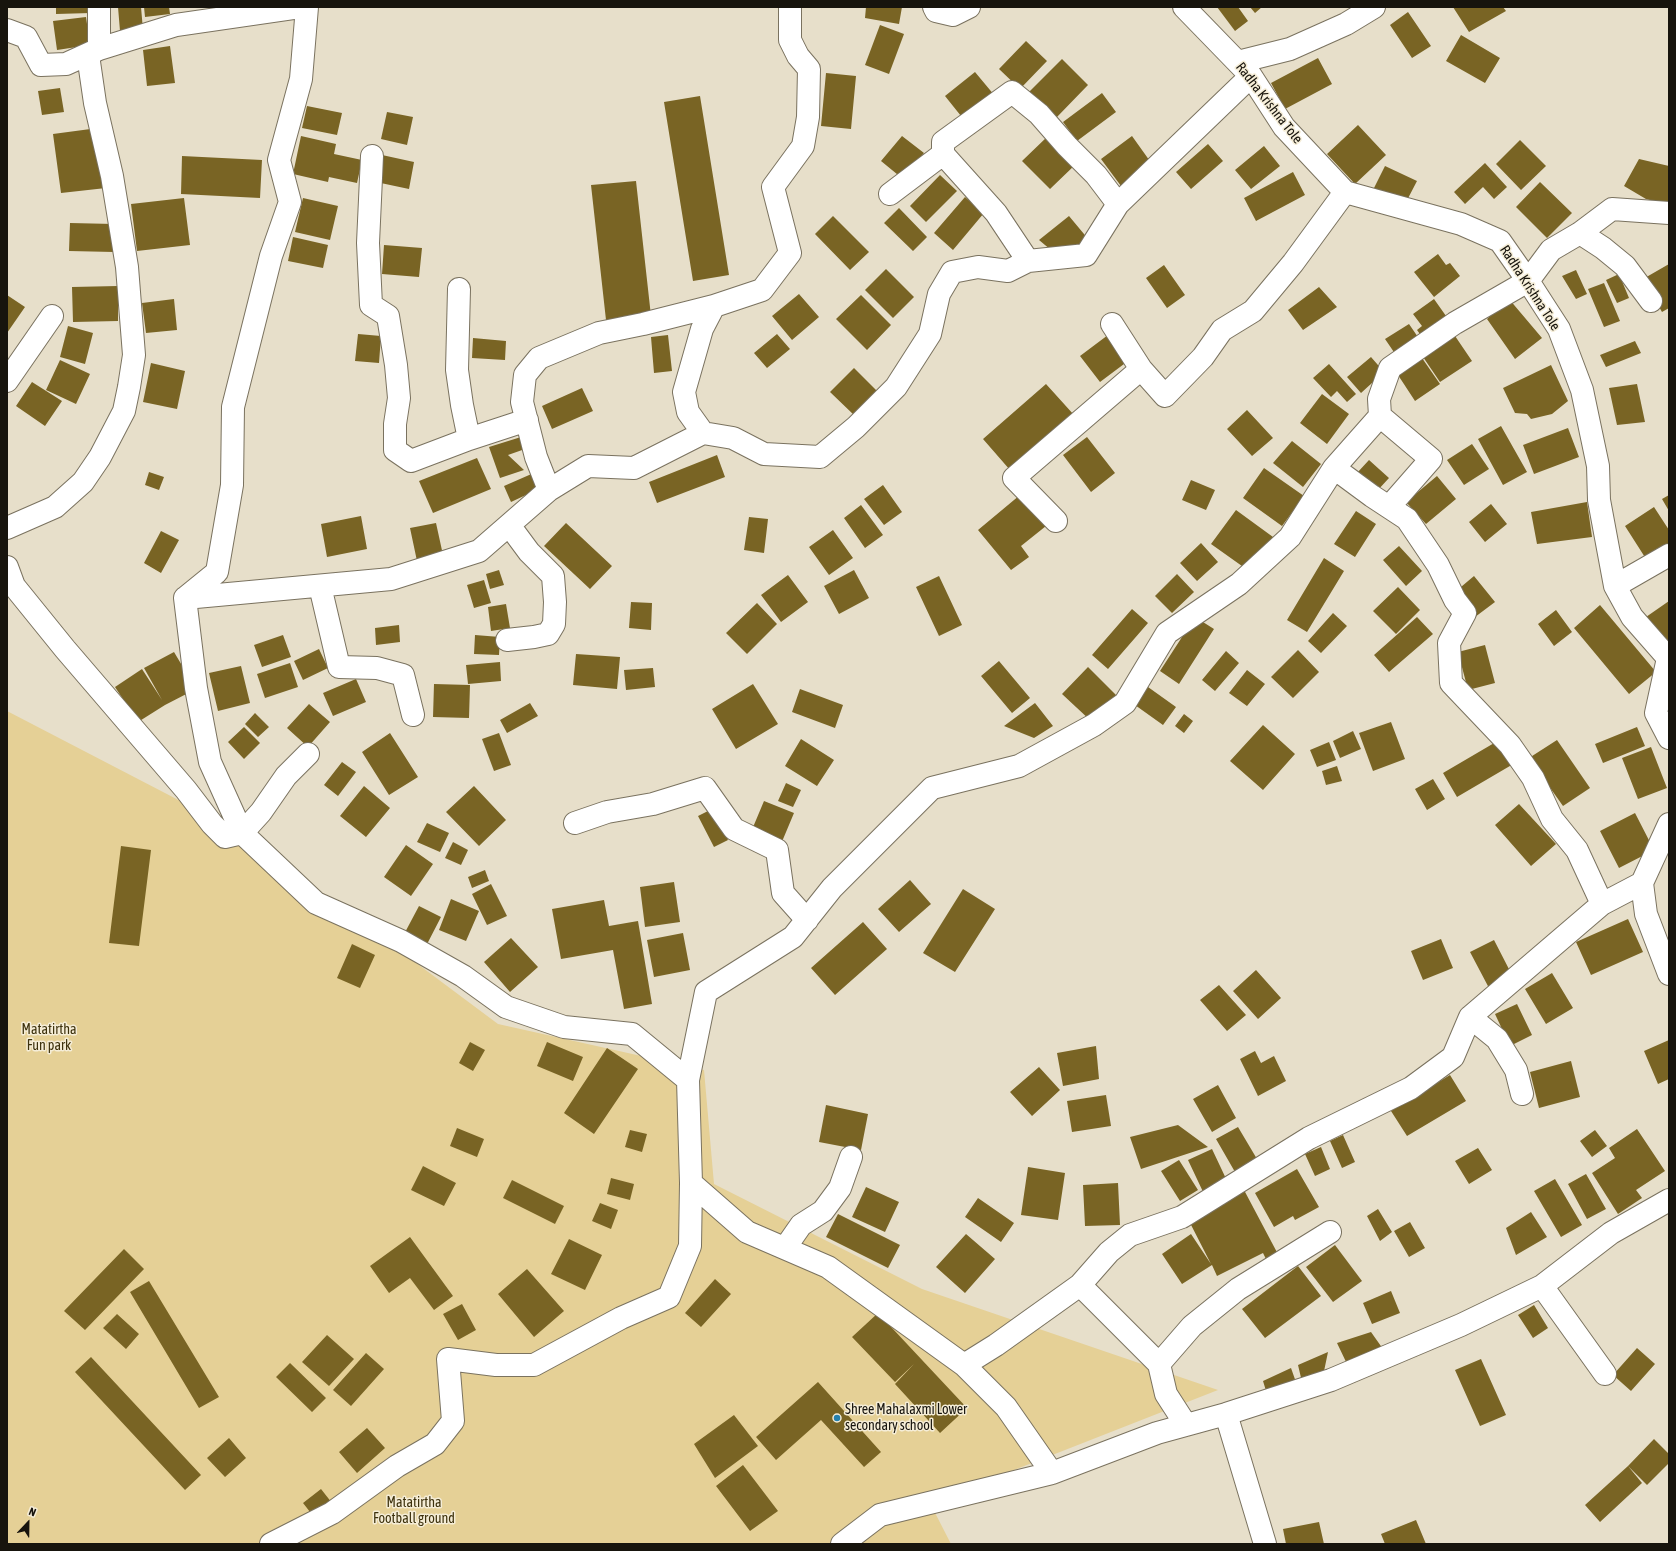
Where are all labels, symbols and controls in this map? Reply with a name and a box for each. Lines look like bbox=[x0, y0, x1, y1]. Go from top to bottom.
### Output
street label: Radha Krishna Tole bbox=[1232, 59, 1306, 147]
street label: Radha Krishna Tole bbox=[1496, 242, 1564, 334]
park label: Matatirtha Fun park bbox=[21, 1022, 77, 1054]
place label: Shree Mahalaxmi Lower secondary school bbox=[845, 1402, 967, 1434]
marker: Shree Mahalaxmi Lower secondary school bbox=[832, 1413, 842, 1423]
park label: Matatirtha Football ground bbox=[373, 1495, 455, 1528]
north arrow bbox=[8, 1503, 48, 1543]
text: N bbox=[27, 1505, 38, 1519]

